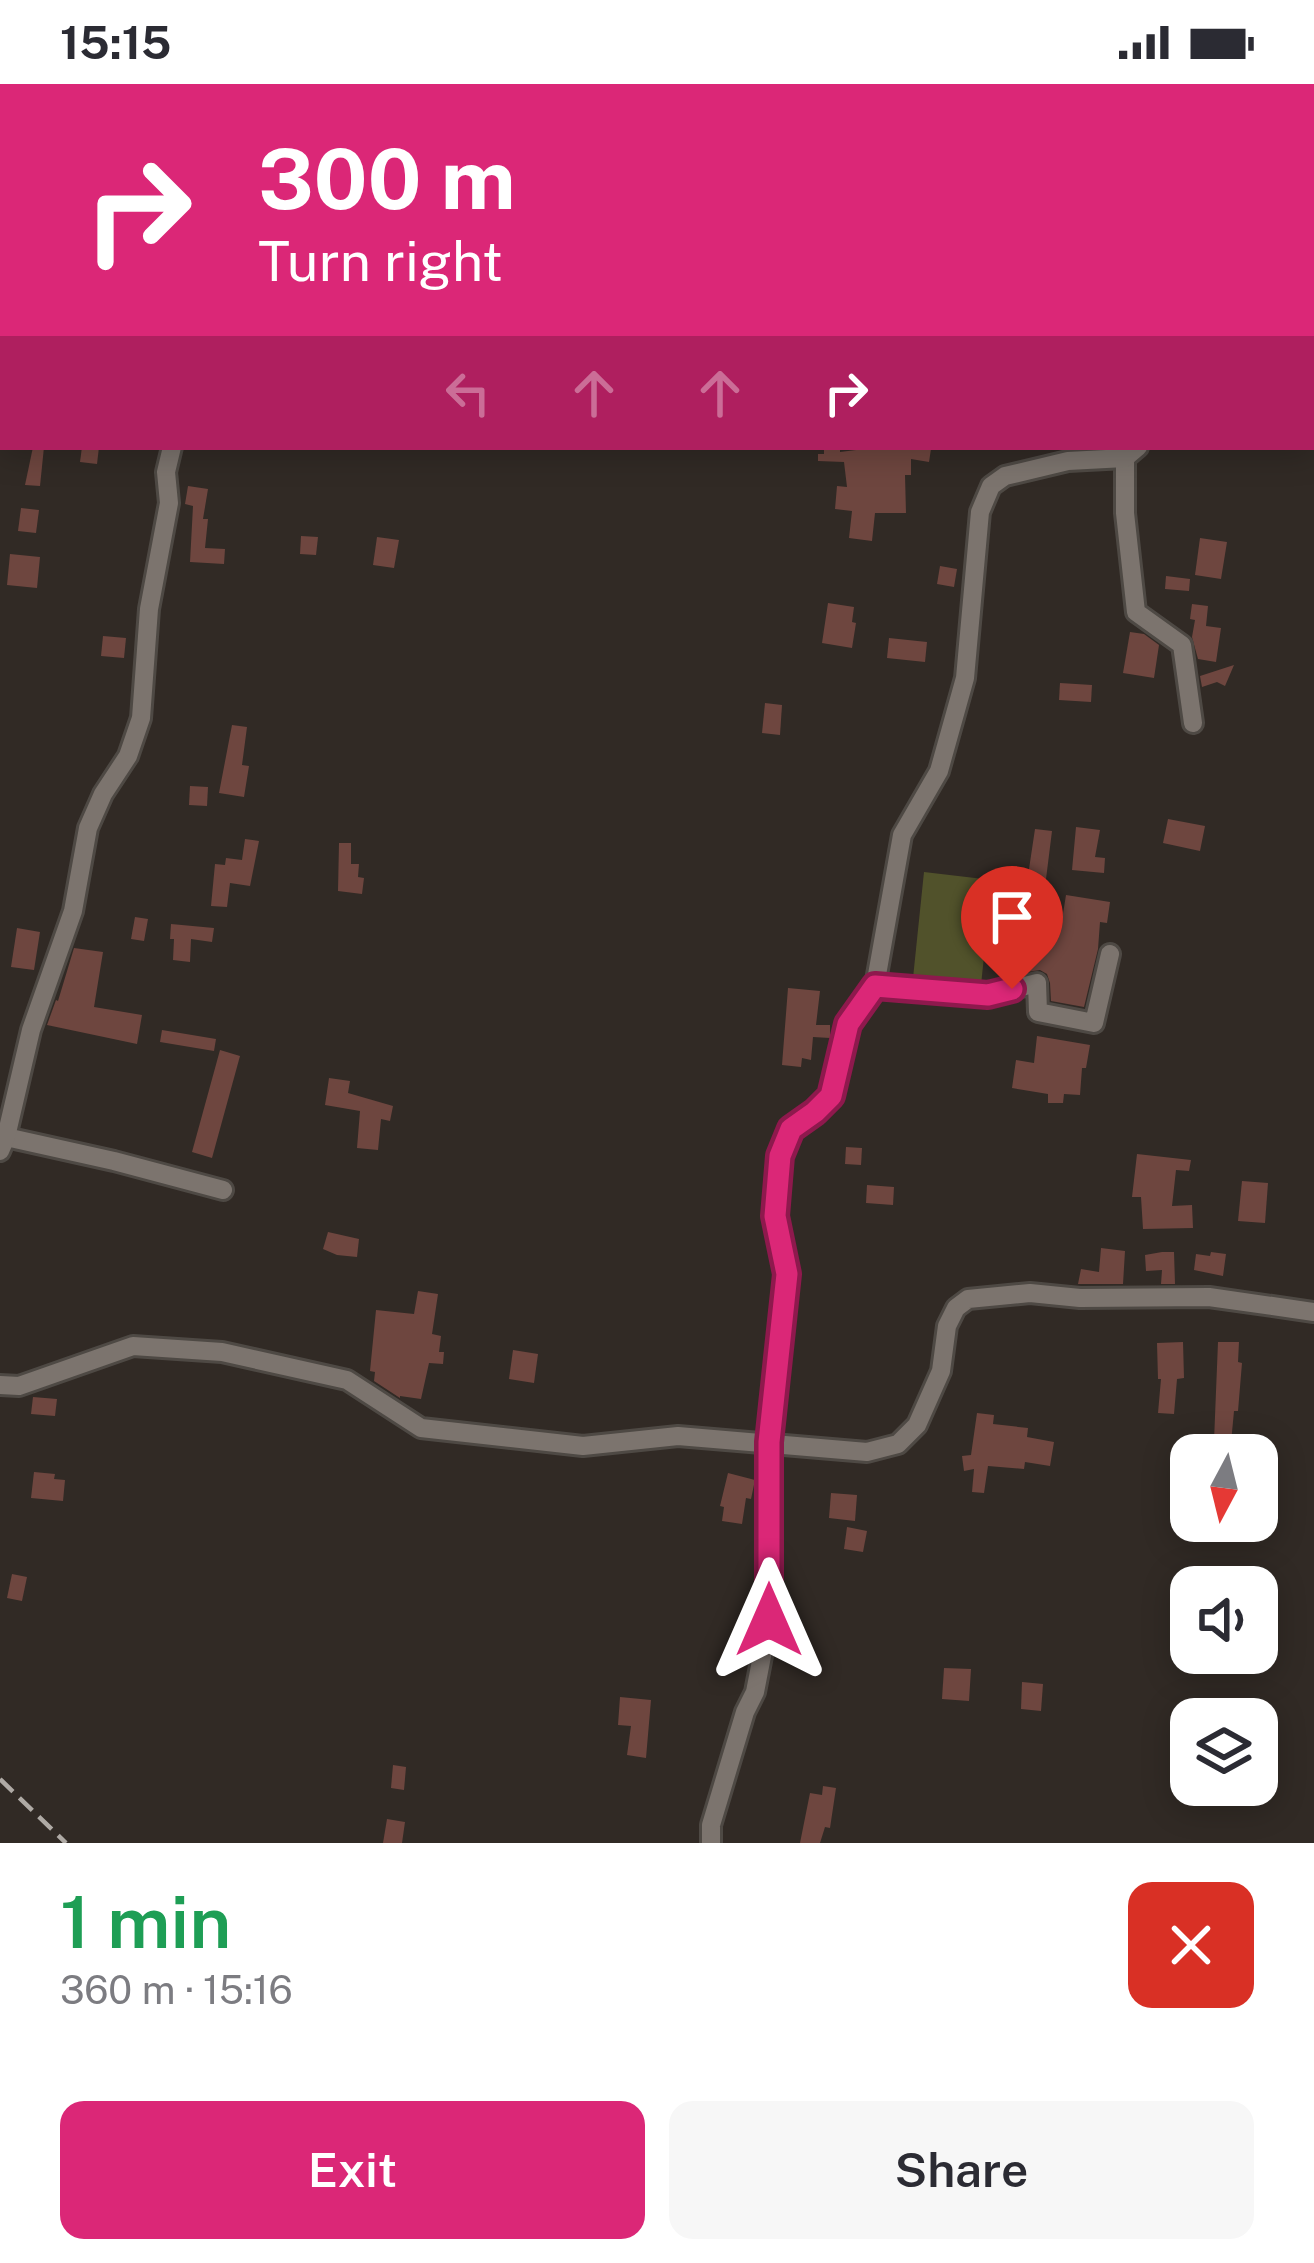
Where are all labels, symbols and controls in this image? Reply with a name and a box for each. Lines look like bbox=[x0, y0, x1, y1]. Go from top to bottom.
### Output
text: 15:15 bbox=[60, 16, 171, 69]
text: 300 m bbox=[258, 129, 516, 228]
icon: right bbox=[60, 132, 216, 288]
text: Turn right bbox=[258, 230, 503, 293]
icon: left bbox=[435, 360, 501, 426]
icon: ahead bbox=[561, 360, 627, 426]
icon: ahead bbox=[687, 360, 753, 426]
icon: right bbox=[813, 360, 879, 426]
pin bbox=[961, 866, 1063, 989]
icon: arrive bbox=[979, 884, 1045, 950]
north arrow bbox=[1170, 1434, 1278, 1542]
map controls bbox=[1170, 1434, 1278, 1806]
position arrow bbox=[706, 1557, 832, 1683]
button: sound bbox=[1170, 1566, 1278, 1674]
button: layers bbox=[1170, 1698, 1278, 1806]
text: 1 min bbox=[60, 1880, 231, 1964]
button: close bbox=[1128, 1882, 1254, 2008]
text: 360 m · 15:16 bbox=[60, 1967, 293, 2013]
button: Exit bbox=[60, 2101, 645, 2239]
button: Share bbox=[669, 2101, 1254, 2239]

